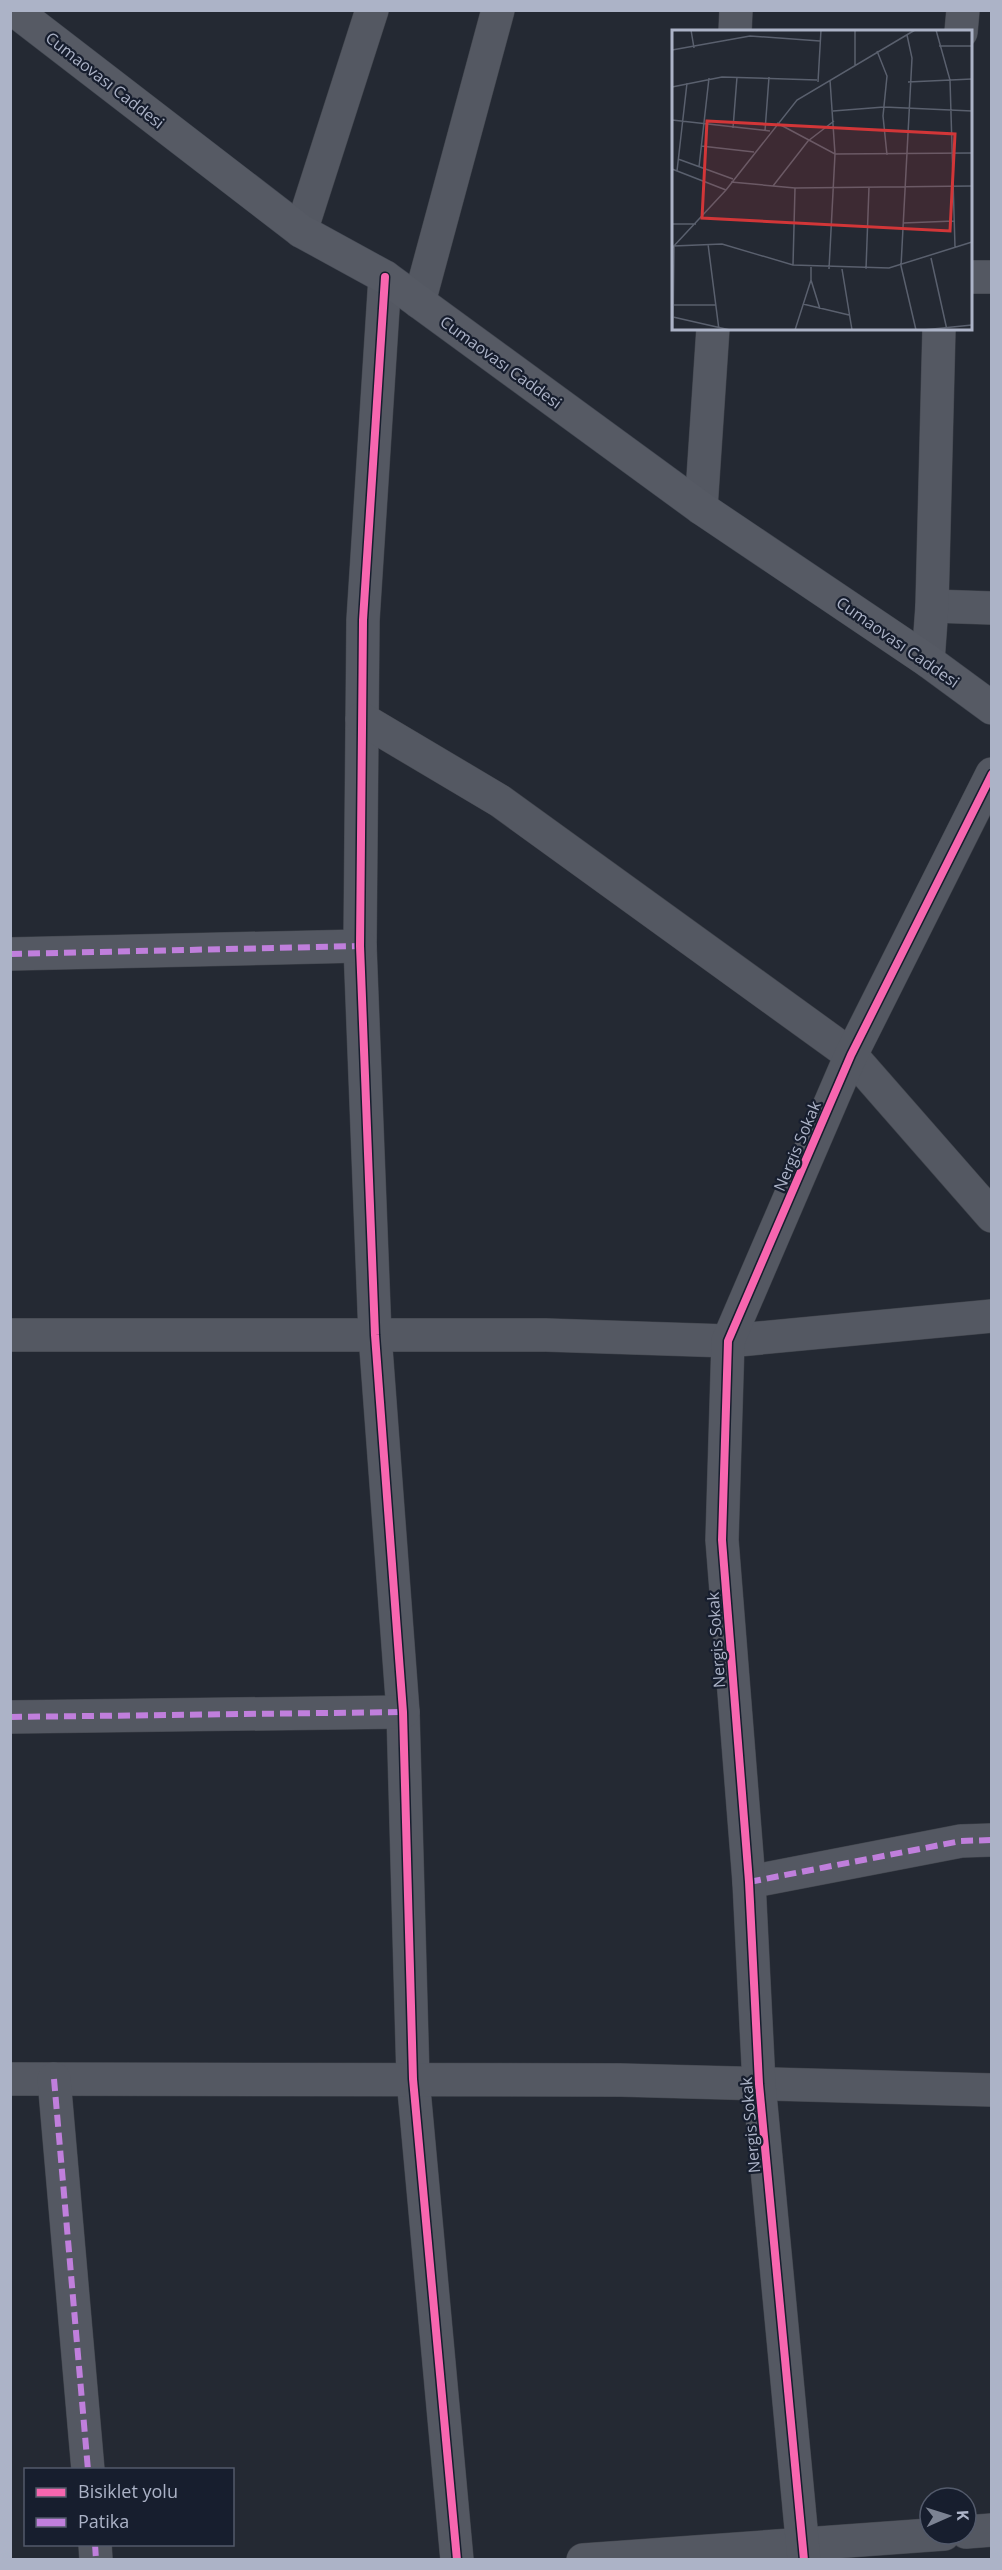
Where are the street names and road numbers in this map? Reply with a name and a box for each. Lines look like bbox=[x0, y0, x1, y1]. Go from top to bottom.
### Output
street label: Cumaovası Caddesi bbox=[41, 27, 169, 133]
street label: Cumaovası Caddesi bbox=[436, 310, 566, 414]
street label: Cumaovası Caddesi bbox=[832, 591, 964, 693]
street label: Nergis Sokak bbox=[768, 1097, 826, 1195]
street label: Nergis Sokak bbox=[702, 1591, 730, 1689]
street label: Nergis Sokak bbox=[735, 2076, 765, 2174]

